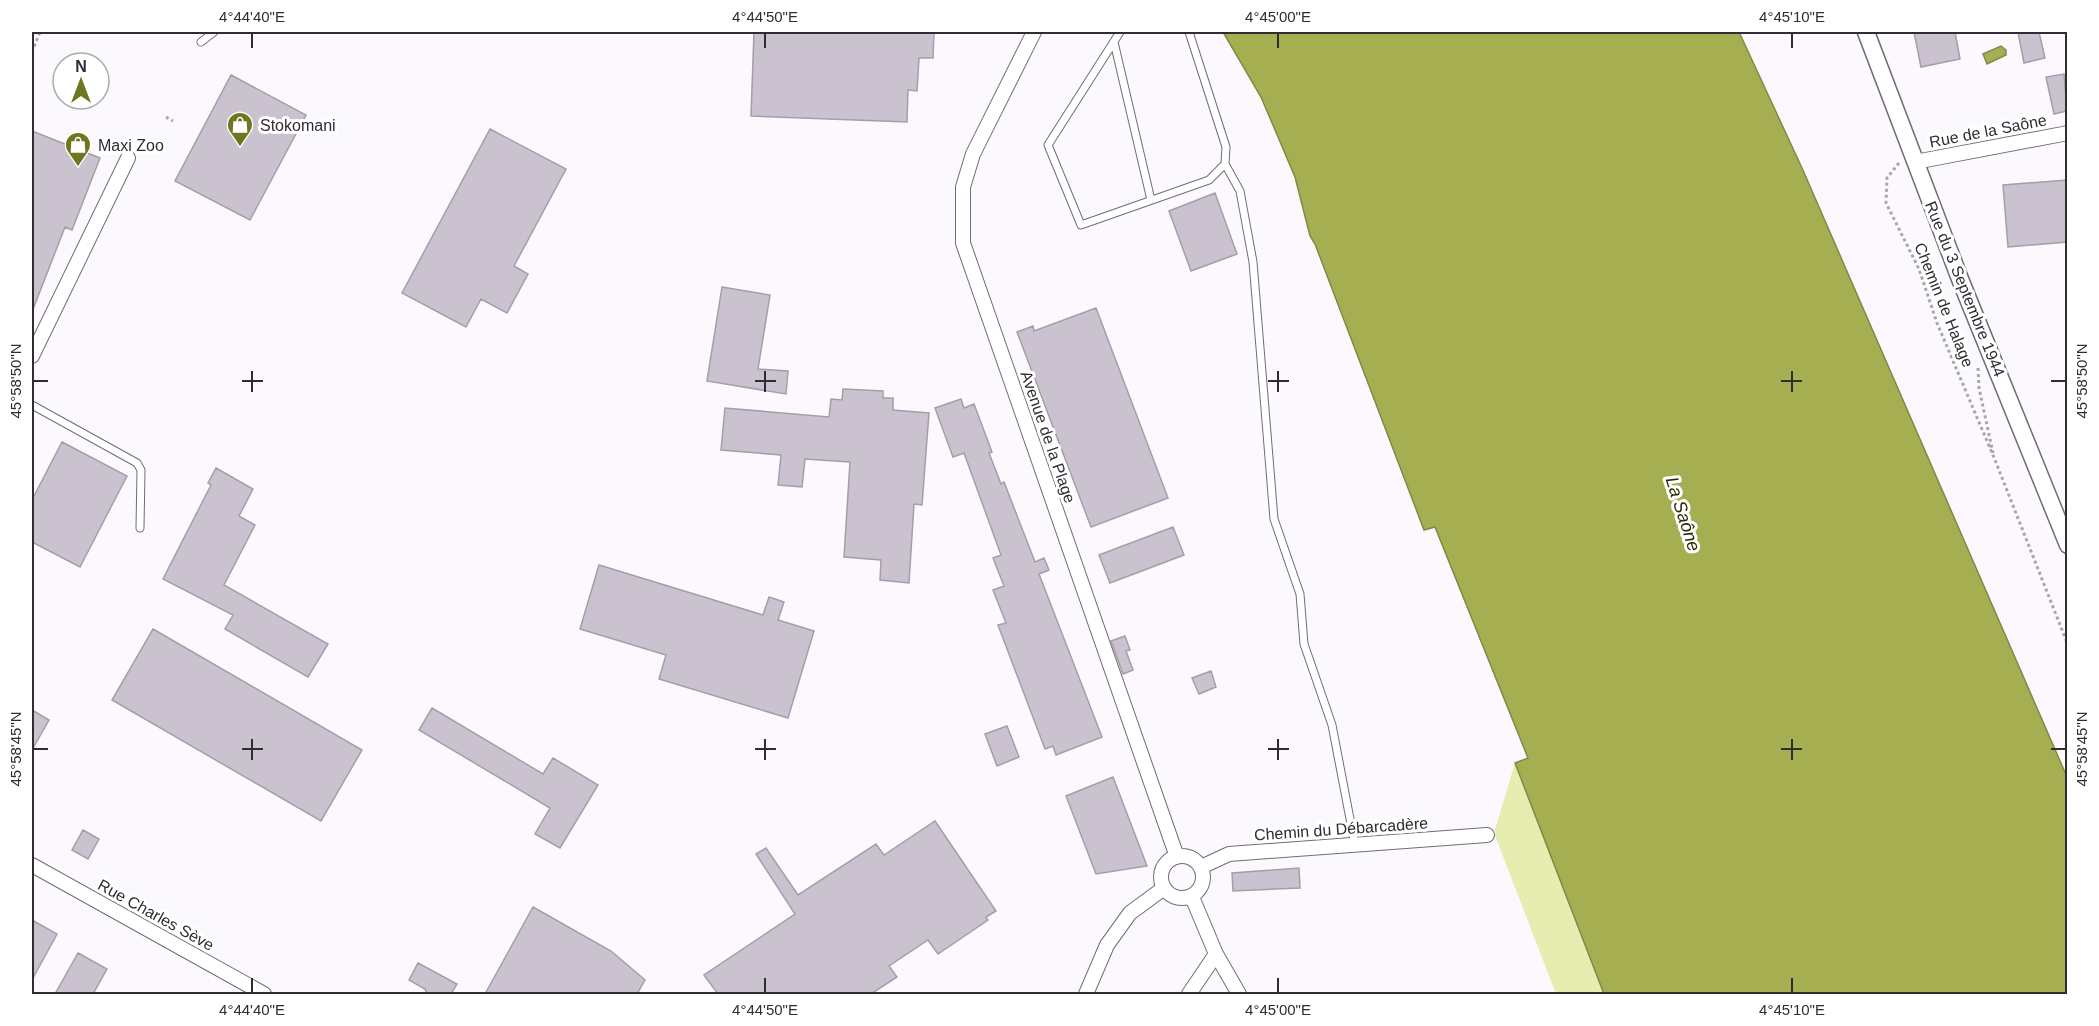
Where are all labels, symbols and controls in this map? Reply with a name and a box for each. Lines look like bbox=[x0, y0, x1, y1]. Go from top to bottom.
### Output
text: 4°44'40"E bbox=[219, 8, 285, 25]
text: 4°44'50"E bbox=[732, 8, 798, 25]
text: 4°45'00"E bbox=[1245, 8, 1311, 25]
text: 4°45'10"E bbox=[1759, 8, 1825, 25]
north arrow bbox=[51, 51, 111, 111]
text: N bbox=[75, 58, 87, 75]
shop icon: Stokomani bbox=[225, 110, 255, 148]
street label: Rue de la Saône bbox=[1928, 111, 2048, 151]
place label: Stokomani bbox=[260, 117, 336, 134]
shop icon: Maxi Zoo bbox=[63, 130, 93, 168]
place label: Maxi Zoo bbox=[98, 137, 164, 154]
street label: Rue du 3 Septembre 1944 bbox=[1922, 199, 2008, 379]
street label: Chemin de Halage bbox=[1911, 240, 1977, 370]
text: 45°58'50"N bbox=[7, 343, 24, 419]
text: 45°58'50"N bbox=[2073, 343, 2090, 419]
street label: Avenue de la Plage bbox=[1017, 369, 1079, 505]
water label: La Saône bbox=[1662, 474, 1704, 554]
text: 45°58'45"N bbox=[7, 711, 24, 787]
text: 45°58'45"N bbox=[2073, 711, 2090, 787]
street label: Chemin du Débarcadère bbox=[1253, 814, 1429, 844]
street label: Rue Charles Sève bbox=[95, 876, 217, 954]
text: 4°44'40"E bbox=[219, 1001, 285, 1018]
text: 4°44'50"E bbox=[732, 1001, 798, 1018]
text: 4°45'00"E bbox=[1245, 1001, 1311, 1018]
text: 4°45'10"E bbox=[1759, 1001, 1825, 1018]

